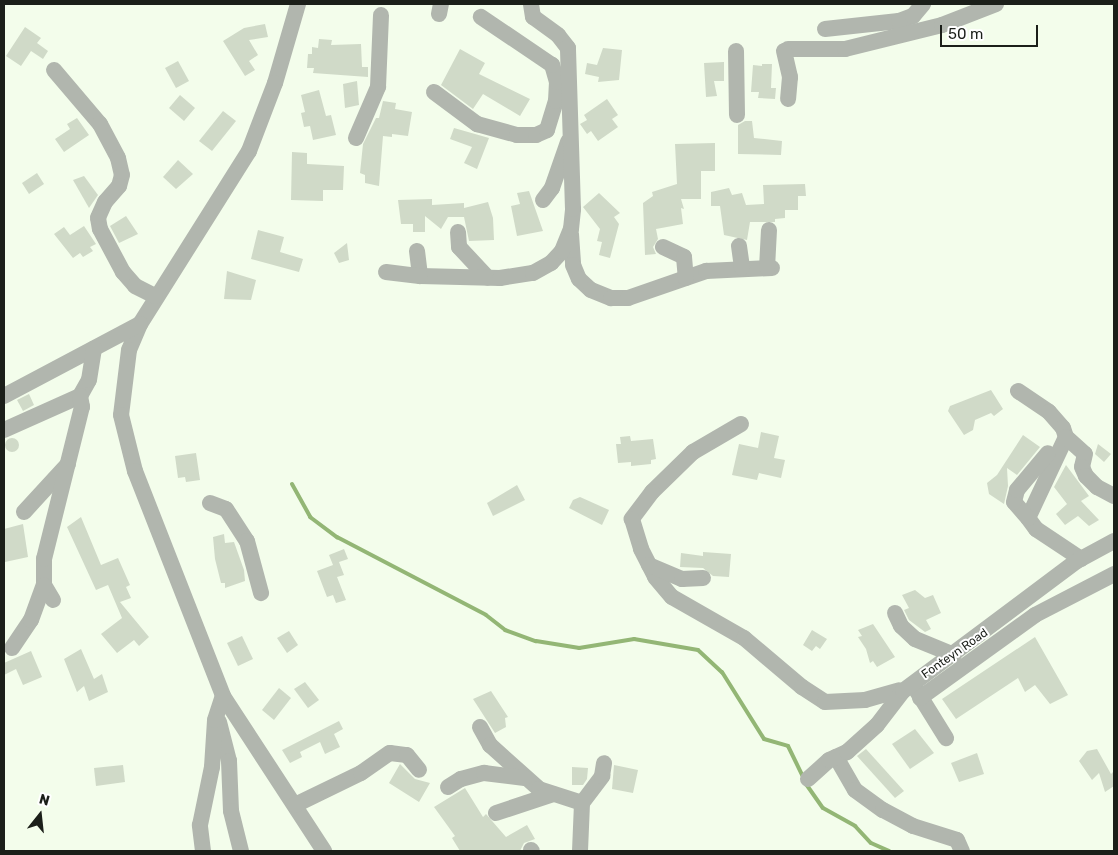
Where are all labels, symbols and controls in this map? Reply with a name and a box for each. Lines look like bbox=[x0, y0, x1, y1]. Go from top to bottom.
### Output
scale bar bbox=[943, 15, 1040, 47]
text: 50 m bbox=[948, 25, 983, 43]
street label: Fonteyn Road bbox=[919, 626, 991, 682]
north arrow bbox=[15, 790, 65, 840]
text: N bbox=[37, 791, 51, 810]

